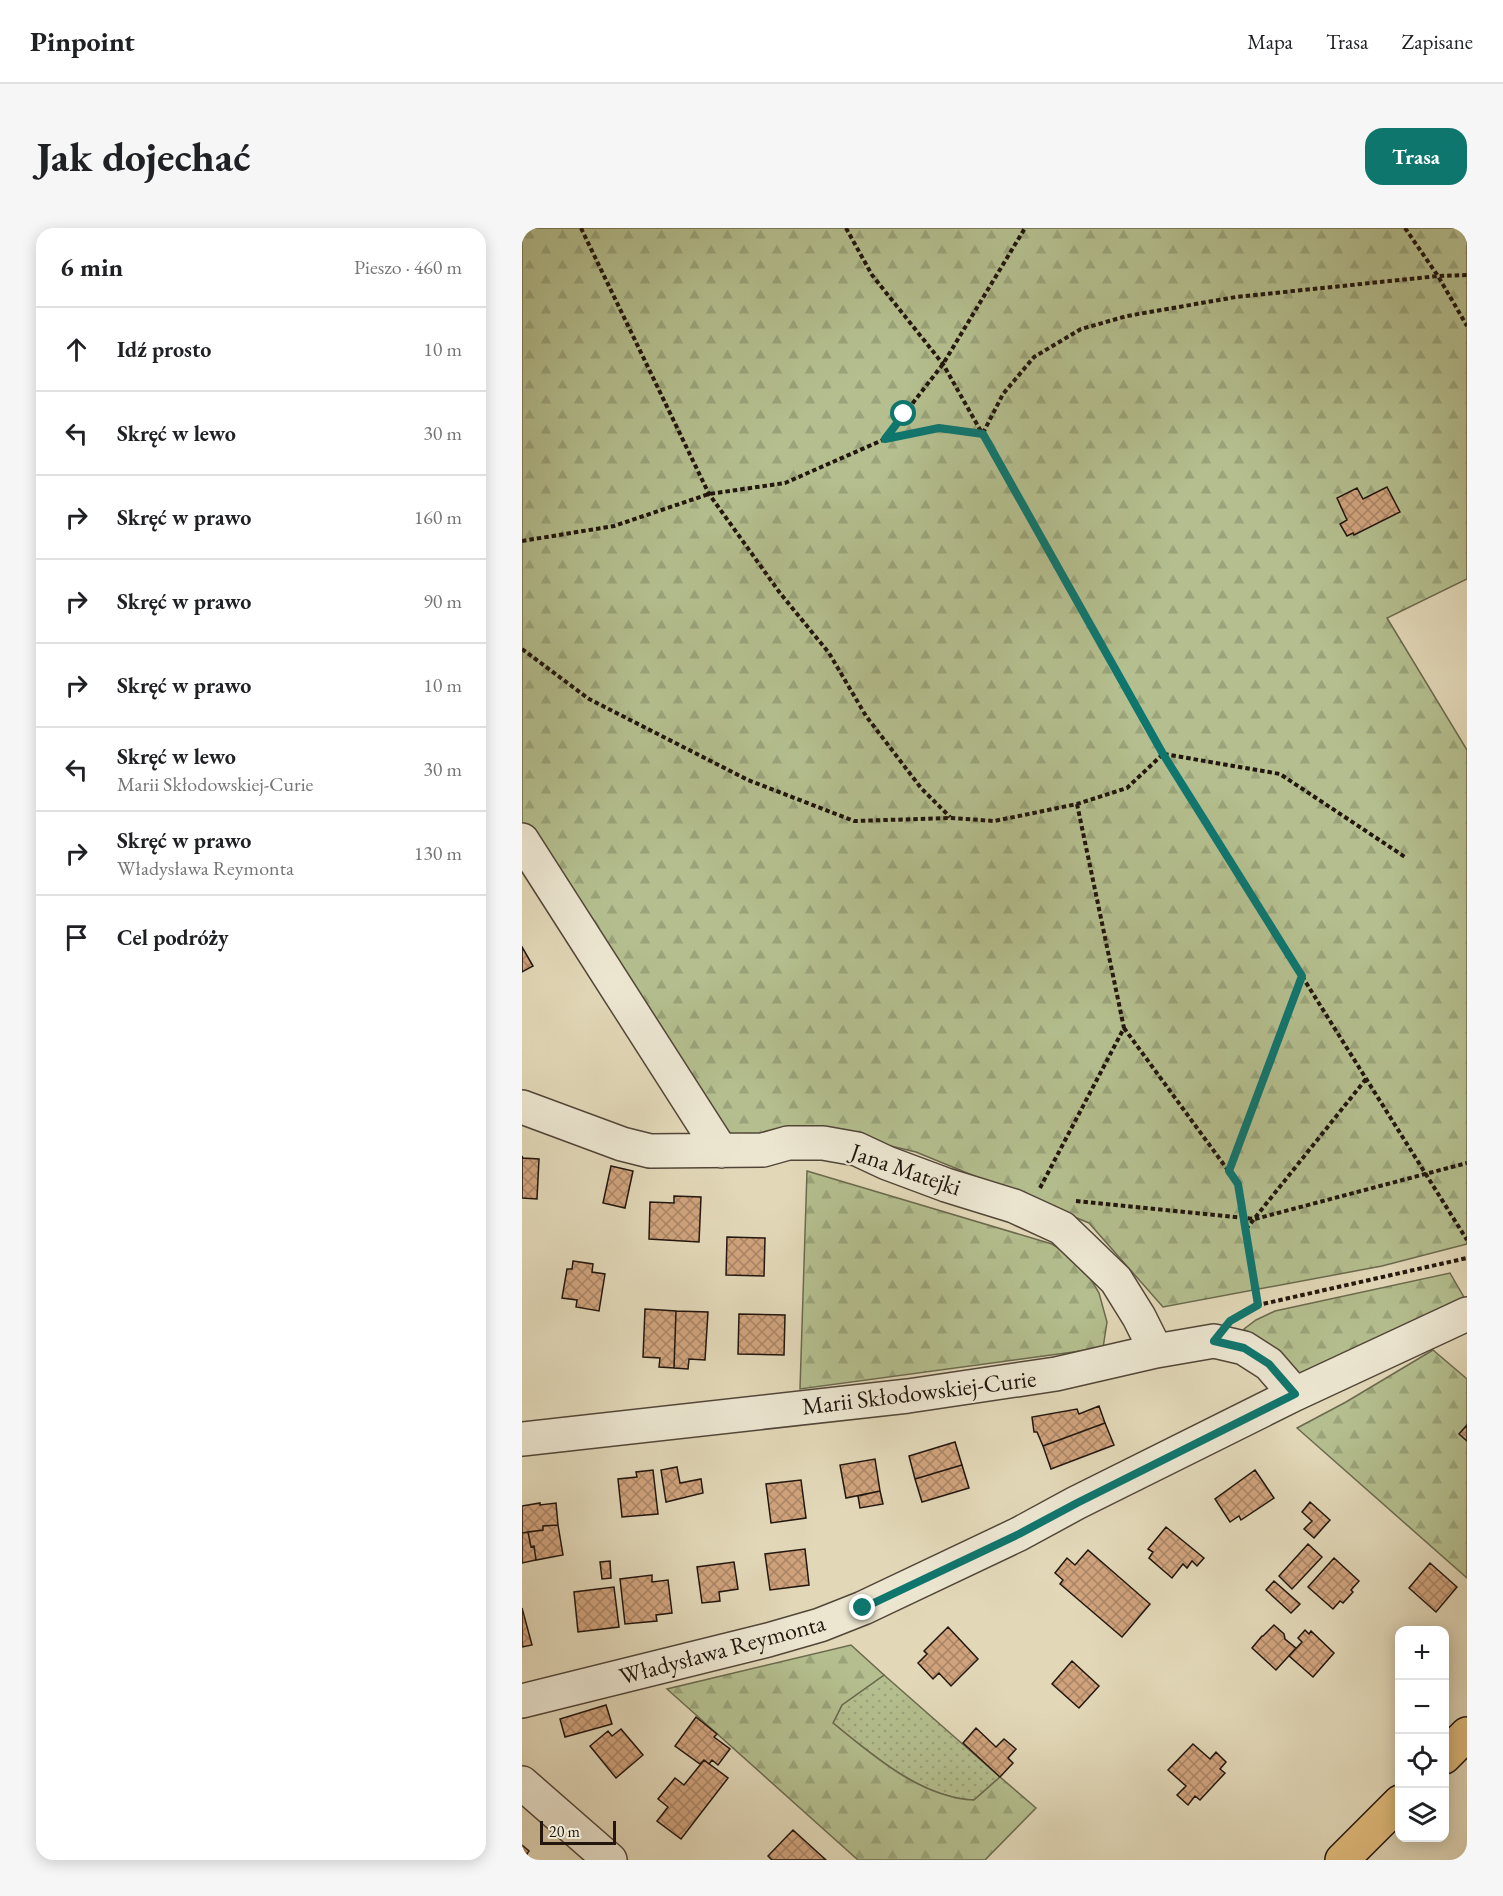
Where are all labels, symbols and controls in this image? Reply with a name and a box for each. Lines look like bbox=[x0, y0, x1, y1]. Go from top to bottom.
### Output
text: Pinpoint bbox=[30, 23, 135, 59]
text: Mapa bbox=[1247, 28, 1293, 55]
text: Trasa bbox=[1326, 28, 1368, 55]
text: Zapisane bbox=[1401, 28, 1473, 55]
button: Trasa bbox=[1365, 128, 1467, 185]
text: Jak dojechać bbox=[36, 129, 250, 184]
text: 6 min bbox=[60, 250, 123, 284]
text: Pieszo · 460 m bbox=[354, 254, 462, 280]
icon: ahead bbox=[60, 333, 93, 366]
text: Idź prosto bbox=[117, 335, 211, 364]
text: 10 m bbox=[423, 336, 462, 362]
route start bbox=[890, 400, 916, 426]
icon: left bbox=[60, 417, 93, 450]
text: Skręć w lewo bbox=[117, 419, 236, 448]
text: 30 m bbox=[423, 420, 462, 446]
icon: right bbox=[60, 501, 93, 534]
text: Skręć w prawo bbox=[117, 503, 251, 532]
text: 160 m bbox=[414, 504, 462, 530]
icon: right bbox=[60, 585, 93, 618]
text: Skręć w prawo bbox=[117, 587, 251, 616]
text: 90 m bbox=[423, 588, 462, 614]
icon: right bbox=[60, 669, 93, 702]
text: Skręć w prawo bbox=[117, 671, 251, 700]
text: 10 m bbox=[423, 672, 462, 698]
text: Skręć w lewo bbox=[117, 742, 236, 771]
icon: left bbox=[60, 753, 93, 786]
text: 30 m bbox=[423, 756, 462, 782]
text: Marii Skłodowskiej-Curie bbox=[117, 771, 313, 797]
text: Skręć w prawo bbox=[117, 826, 251, 855]
icon: right bbox=[60, 837, 93, 870]
text: 130 m bbox=[414, 840, 462, 866]
text: Władysława Reymonta bbox=[117, 855, 294, 881]
icon: arrive bbox=[60, 921, 93, 954]
text: Cel podróży bbox=[117, 923, 229, 952]
street label: Jana Matejki bbox=[845, 1135, 966, 1202]
street label: Marii Skłodowskiej-Curie bbox=[800, 1362, 1038, 1422]
route end bbox=[849, 1594, 875, 1620]
street label: Władysława Reymonta bbox=[615, 1606, 829, 1691]
map controls bbox=[1395, 1626, 1449, 1842]
button: + bbox=[1395, 1626, 1449, 1680]
button: − bbox=[1395, 1680, 1449, 1734]
button: locate bbox=[1395, 1734, 1449, 1788]
button: layers bbox=[1395, 1788, 1449, 1842]
scale bar bbox=[540, 1818, 616, 1846]
text: 20 m bbox=[549, 1821, 580, 1842]

